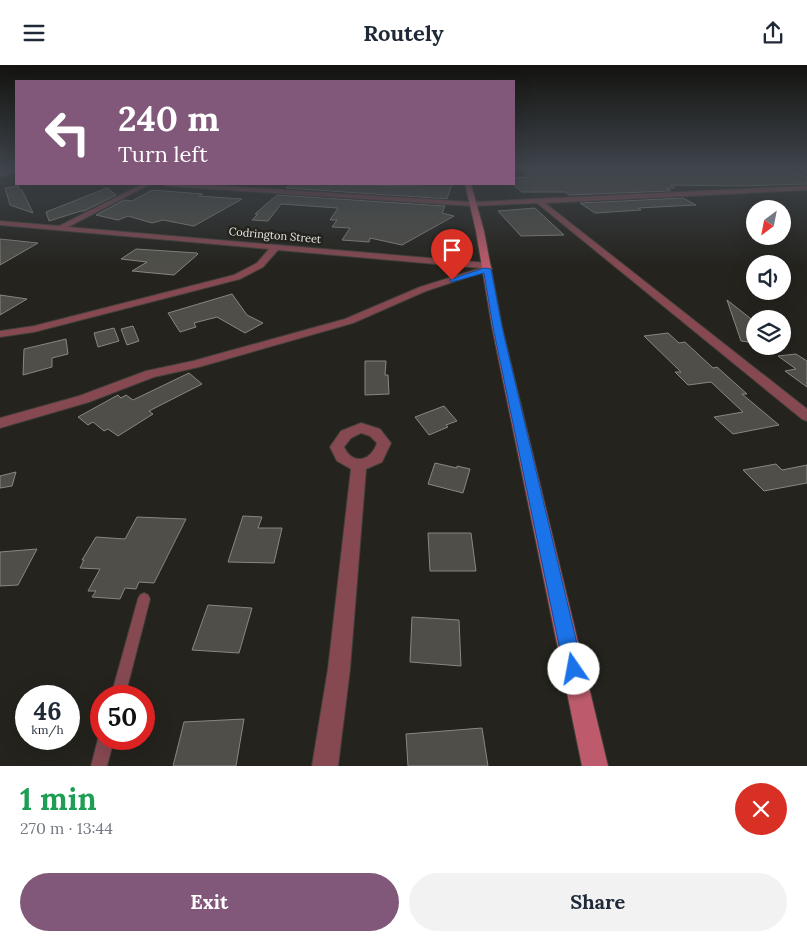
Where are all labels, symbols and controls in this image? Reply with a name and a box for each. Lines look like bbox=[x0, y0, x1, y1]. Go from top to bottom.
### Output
icon: menu bbox=[20, 19, 48, 47]
text: Routely bbox=[363, 19, 444, 47]
icon: share bbox=[759, 19, 787, 47]
text: 240 m bbox=[118, 96, 219, 141]
icon: left bbox=[35, 100, 100, 165]
text: Turn left bbox=[118, 140, 208, 168]
north arrow bbox=[746, 200, 791, 245]
map controls bbox=[746, 200, 791, 355]
street label: Codrington Street bbox=[228, 224, 323, 246]
pin bbox=[431, 229, 473, 280]
icon: arrive bbox=[438, 236, 466, 264]
button: sound bbox=[746, 255, 791, 300]
button: layers bbox=[746, 310, 791, 355]
position arrow bbox=[547, 642, 599, 694]
speed limit sign: 50 bbox=[90, 685, 155, 750]
text: 46 bbox=[33, 695, 62, 727]
text: km/h bbox=[31, 722, 64, 737]
text: 1 min bbox=[20, 780, 97, 818]
button: close bbox=[735, 783, 787, 835]
text: 270 m · 13:44 bbox=[20, 818, 113, 838]
button: Exit bbox=[20, 873, 399, 931]
button: Share bbox=[409, 873, 787, 931]

